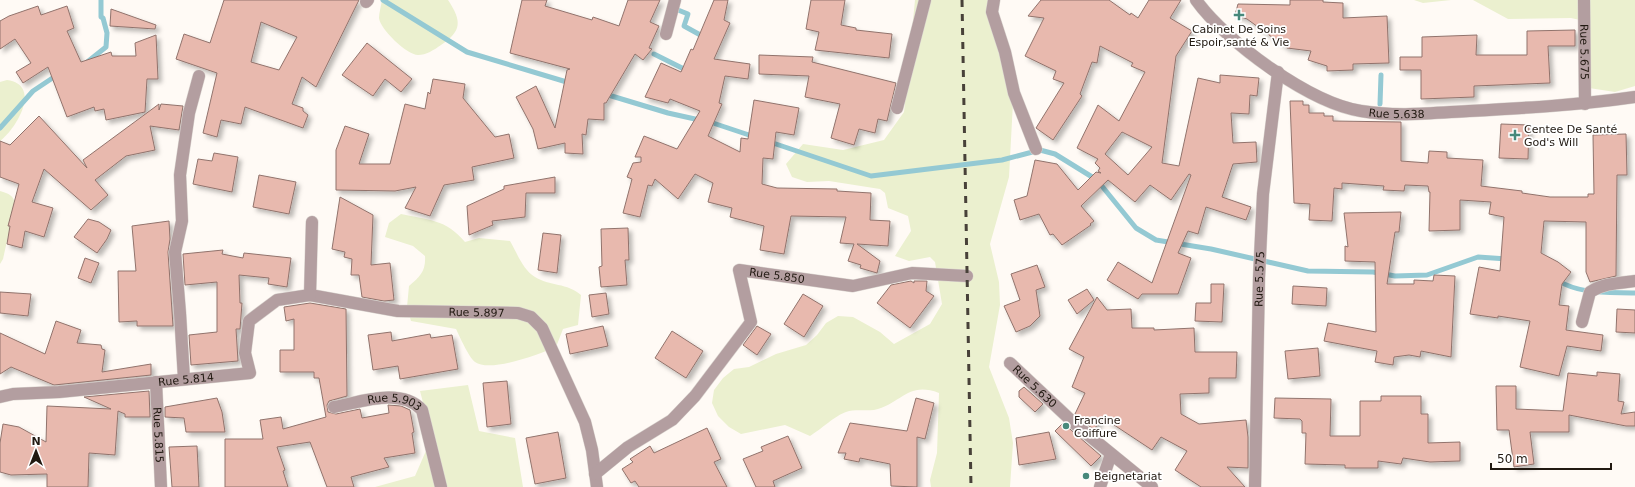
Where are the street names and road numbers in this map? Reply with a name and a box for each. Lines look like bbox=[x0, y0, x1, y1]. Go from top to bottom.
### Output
street label: Rue 5.675 bbox=[1578, 24, 1591, 80]
street label: Rue 5.638 bbox=[1368, 106, 1425, 121]
street label: Rue 5.575 bbox=[1252, 251, 1267, 307]
street label: Rue 5.850 bbox=[748, 265, 806, 286]
street label: Rue 5.897 bbox=[448, 305, 505, 319]
street label: Rue 5.630 bbox=[1010, 362, 1060, 410]
street label: Rue 5.814 bbox=[158, 370, 214, 389]
street label: Rue 5.903 bbox=[366, 391, 425, 413]
street label: Rue 5.815 bbox=[151, 407, 166, 463]

